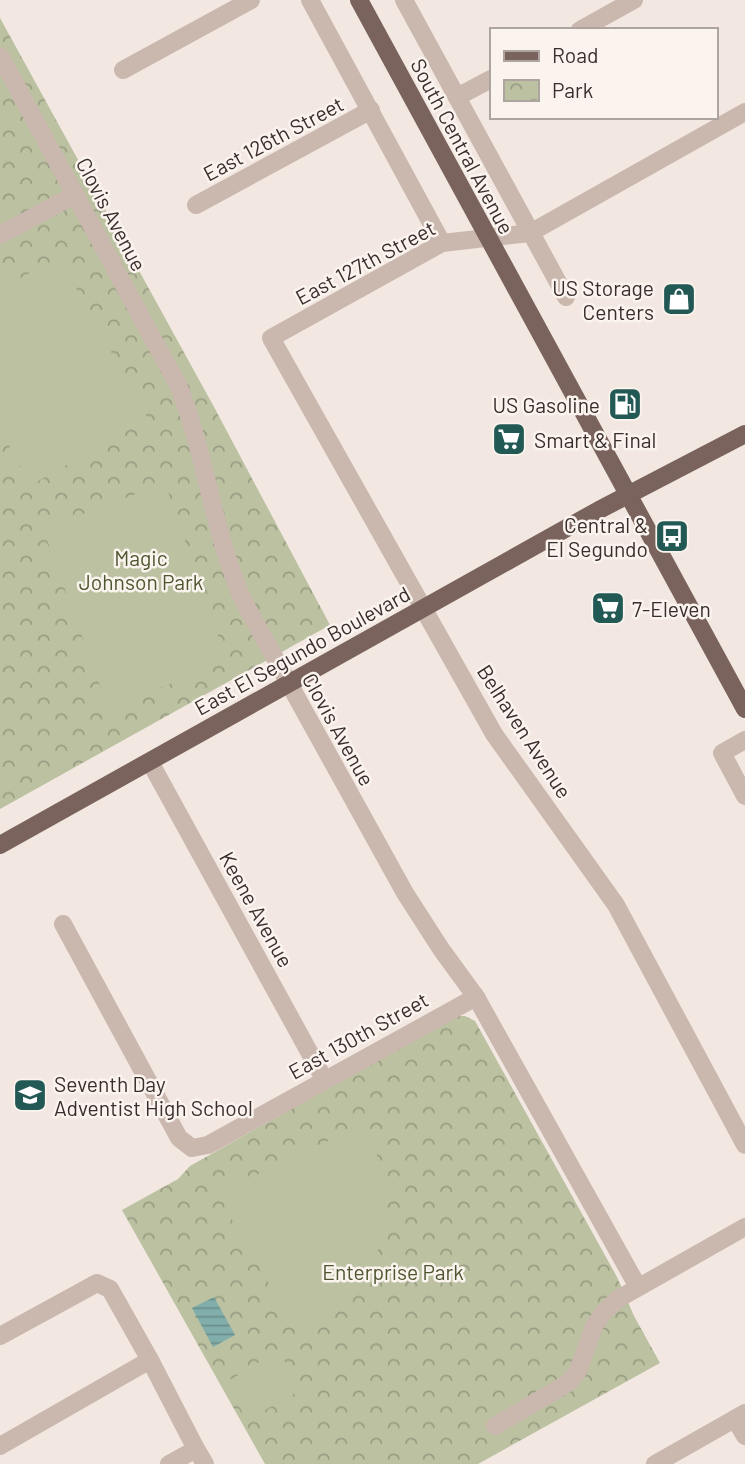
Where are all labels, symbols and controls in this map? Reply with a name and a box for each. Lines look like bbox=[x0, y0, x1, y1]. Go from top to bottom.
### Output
legend bbox=[490, 28, 717, 119]
text: Road bbox=[552, 42, 598, 67]
street label: South Central Avenue bbox=[406, 54, 520, 238]
text: Park bbox=[552, 77, 593, 102]
street label: East 126th Street bbox=[199, 91, 347, 185]
street label: Clovis Avenue bbox=[72, 153, 152, 275]
street label: East 127th Street bbox=[291, 215, 439, 309]
place label: US Storage Centers bbox=[552, 275, 654, 324]
shop icon: US Storage Centers bbox=[660, 280, 698, 318]
fuel station icon: US Gasoline bbox=[606, 385, 644, 423]
place label: US Gasoline bbox=[492, 392, 600, 417]
supermarket icon: Smart & Final bbox=[490, 420, 528, 458]
place label: Smart & Final bbox=[534, 427, 656, 452]
place label: Central & El Segundo bbox=[546, 512, 648, 561]
bus stop icon: Central & El Segundo bbox=[653, 517, 691, 555]
park label: Magic Johnson Park bbox=[79, 545, 203, 594]
street label: East El Segundo Boulevard bbox=[190, 580, 414, 720]
supermarket icon: 7-Eleven bbox=[589, 589, 627, 627]
place label: 7-Eleven bbox=[632, 596, 711, 621]
street label: Belhaven Avenue bbox=[473, 660, 577, 802]
street label: Clovis Avenue bbox=[298, 668, 380, 790]
street label: Keene Avenue bbox=[215, 847, 299, 971]
street label: East 130th Street bbox=[284, 986, 432, 1084]
place label: Seventh Day Adventist High School bbox=[54, 1071, 253, 1120]
school or university icon: Seventh Day Adventist High School bbox=[11, 1076, 49, 1114]
park label: Enterprise Park bbox=[322, 1259, 464, 1284]

